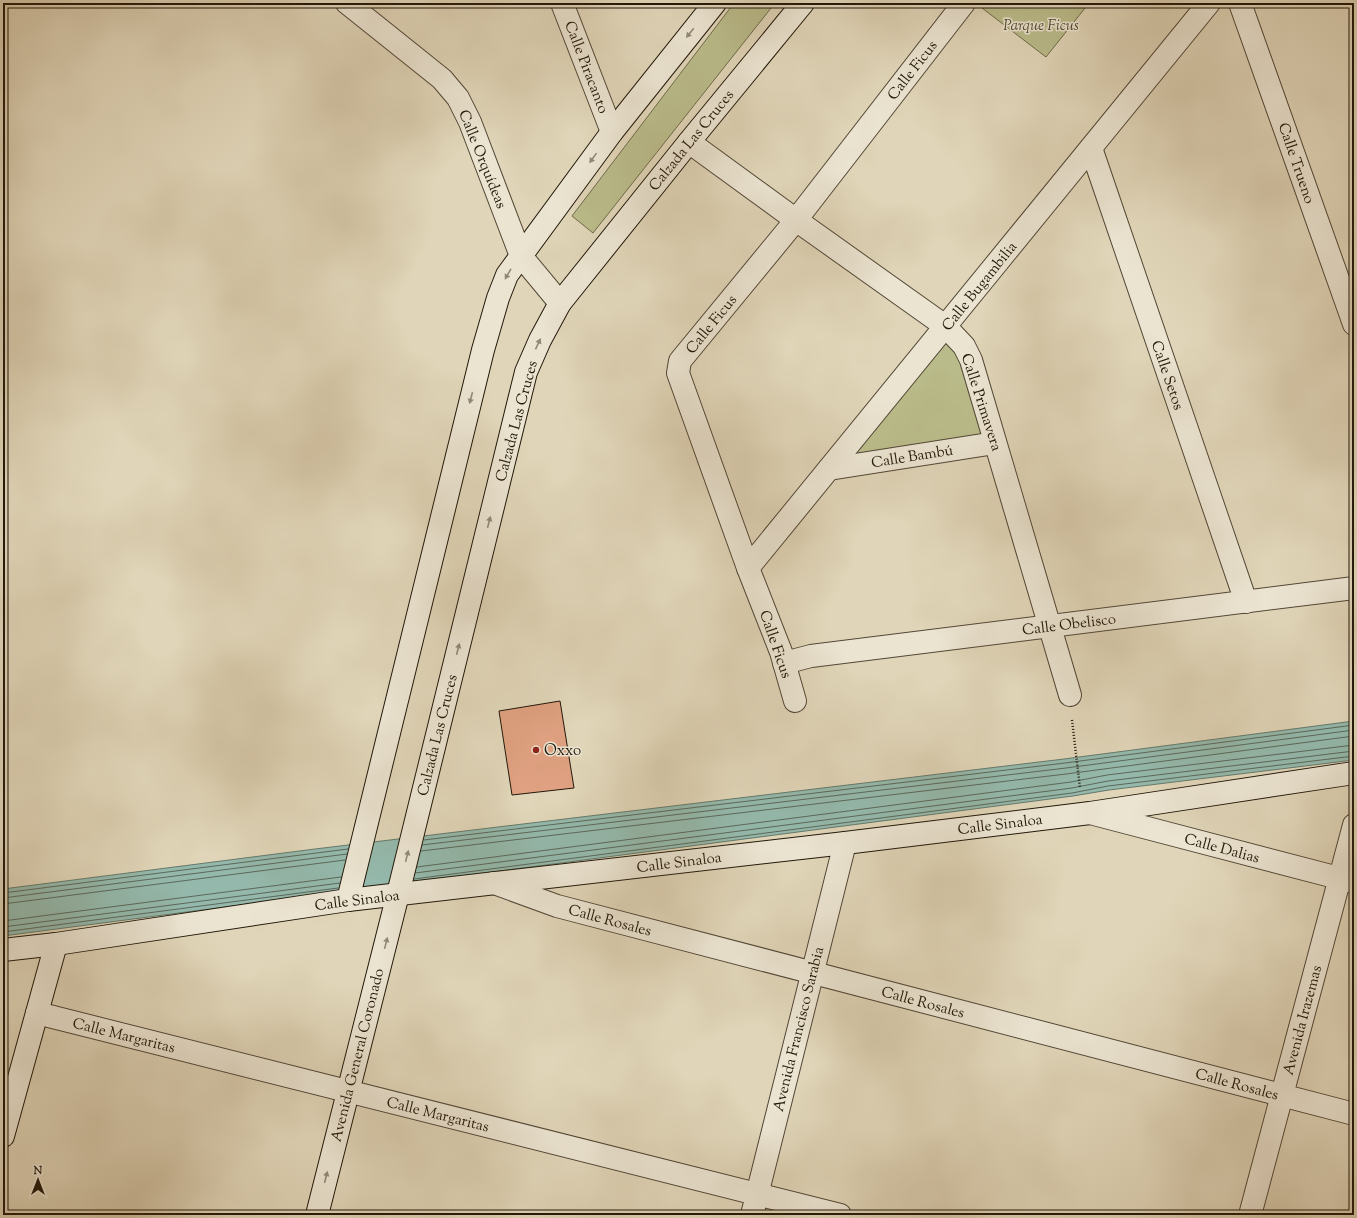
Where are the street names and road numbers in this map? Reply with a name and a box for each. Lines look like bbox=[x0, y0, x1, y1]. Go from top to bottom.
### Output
street label: Calle Piracanto bbox=[558, 18, 613, 117]
street label: Calle Ficus bbox=[883, 36, 943, 105]
street label: Calzada Las Cruces bbox=[645, 86, 740, 196]
street label: Calle Orquídeas bbox=[452, 107, 511, 212]
street label: Calle Trueno bbox=[1272, 120, 1319, 207]
street label: Calle Bugambilia bbox=[938, 238, 1023, 336]
street label: Calle Ficus bbox=[682, 291, 743, 359]
street label: Calle Setos bbox=[1145, 338, 1188, 413]
street label: Calle Primavera bbox=[955, 351, 1006, 454]
street label: Calzada Las Cruces bbox=[491, 358, 544, 484]
street label: Calle Bambú bbox=[870, 441, 955, 474]
street label: Calle Ficus bbox=[753, 608, 796, 681]
street label: Calle Obelisco bbox=[1021, 609, 1117, 642]
street label: Calzada Las Cruces bbox=[413, 672, 464, 798]
street label: Calle Sinaloa bbox=[957, 810, 1044, 841]
street label: Calle Dalias bbox=[1182, 829, 1262, 870]
street label: Calle Sinaloa bbox=[636, 848, 723, 879]
street label: Calle Sinaloa bbox=[314, 886, 401, 917]
street label: Calle Rosales bbox=[566, 900, 654, 943]
street label: Avenida Francisco Sarabia bbox=[769, 945, 830, 1114]
street label: Avenida Irazemas bbox=[1279, 963, 1328, 1078]
street label: Avenida General Coronado bbox=[327, 966, 390, 1144]
street label: Calle Rosales bbox=[879, 982, 967, 1025]
street label: Calle Margaritas bbox=[70, 1014, 177, 1059]
street label: Calle Rosales bbox=[1193, 1064, 1281, 1107]
street label: Calle Margaritas bbox=[384, 1093, 491, 1138]

